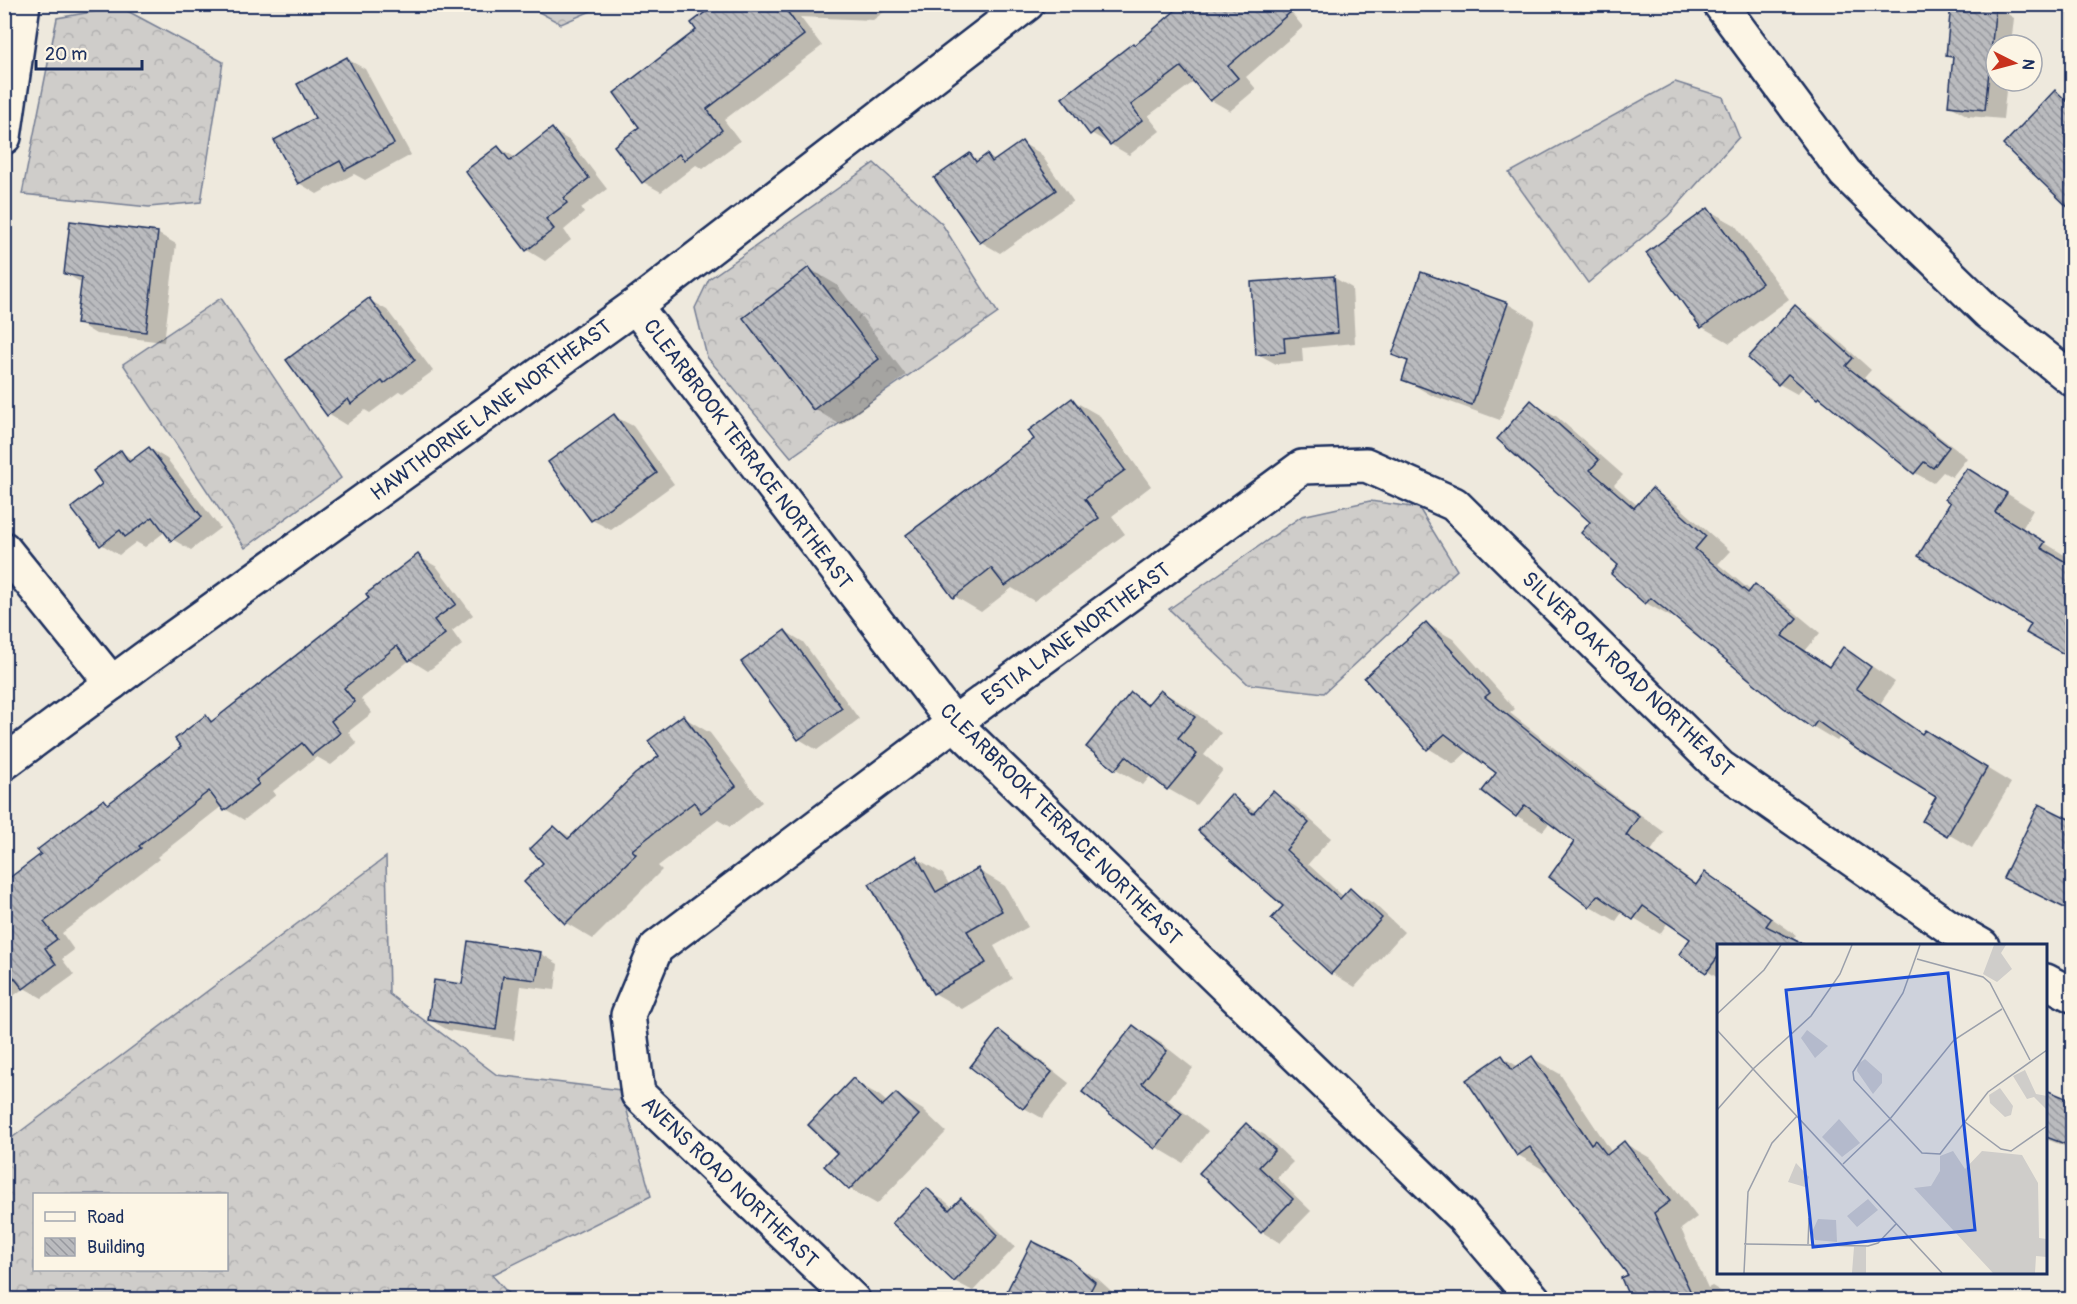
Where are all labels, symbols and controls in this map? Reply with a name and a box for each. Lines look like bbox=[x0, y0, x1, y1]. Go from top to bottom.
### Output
scale bar bbox=[36, 33, 142, 71]
north arrow bbox=[1984, 33, 2044, 93]
text: 20 m bbox=[45, 43, 87, 66]
text: N bbox=[2017, 58, 2038, 71]
street label: HAWTHORNE LANE NORTHEAST bbox=[365, 313, 618, 507]
street label: CLEARBROOK TERRACE NORTHEAST bbox=[637, 314, 858, 595]
street label: ESTIA LANE NORTHEAST bbox=[976, 557, 1176, 712]
street label: SILVER OAK ROAD NORTHEAST bbox=[1516, 566, 1740, 783]
street label: CLEARBROOK TERRACE NORTHEAST bbox=[934, 698, 1188, 951]
inset map bbox=[1717, 944, 2047, 1274]
street label: AVENS ROAD NORTHEAST bbox=[635, 1091, 824, 1274]
legend bbox=[33, 1193, 228, 1271]
text: Road bbox=[87, 1206, 124, 1229]
text: Building bbox=[87, 1236, 145, 1259]

